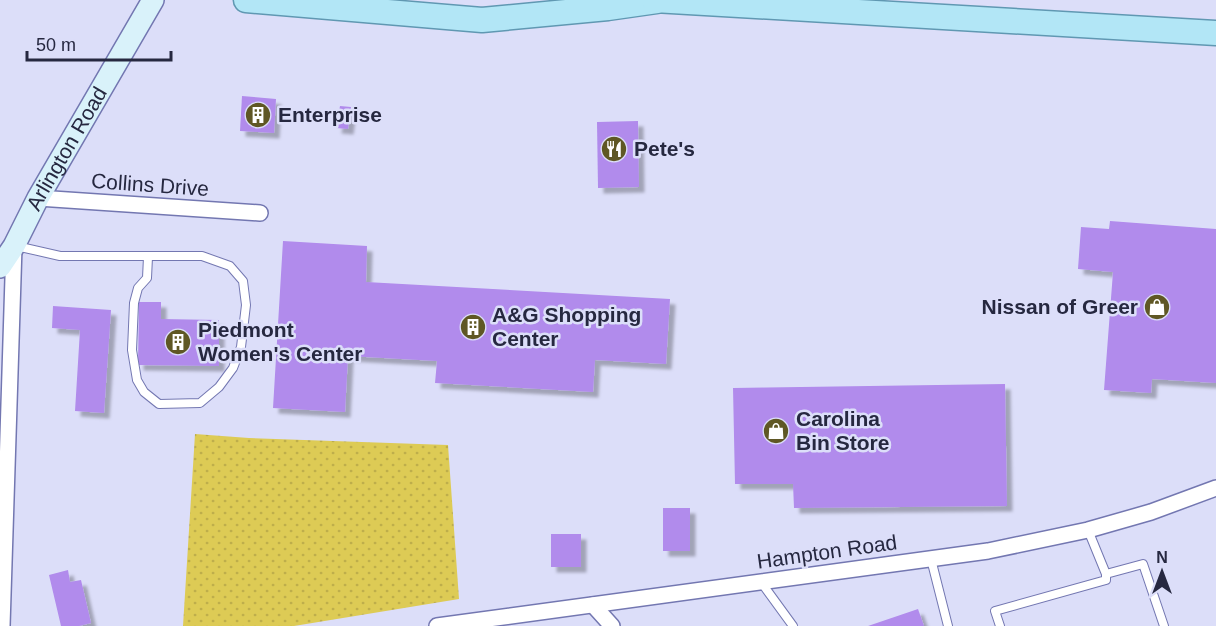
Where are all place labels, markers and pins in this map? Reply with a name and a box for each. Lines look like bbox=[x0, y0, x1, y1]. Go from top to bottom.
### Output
building icon: Enterprise bbox=[243, 100, 273, 130]
place label: Enterprise bbox=[278, 103, 382, 126]
restaurant icon: Pete's bbox=[599, 134, 629, 164]
place label: Pete's bbox=[634, 137, 695, 160]
shop icon: Nissan of Greer bbox=[1142, 292, 1172, 322]
place label: Nissan of Greer bbox=[982, 295, 1138, 318]
place label: A&G Shopping Center bbox=[492, 303, 641, 350]
building icon: A&G Shopping Center bbox=[458, 312, 488, 342]
place label: Piedmont Women's Center bbox=[198, 318, 362, 365]
building icon: Piedmont Women's Center bbox=[163, 327, 193, 357]
place label: Carolina Bin Store bbox=[796, 407, 889, 454]
shop icon: Carolina Bin Store bbox=[761, 416, 791, 446]

